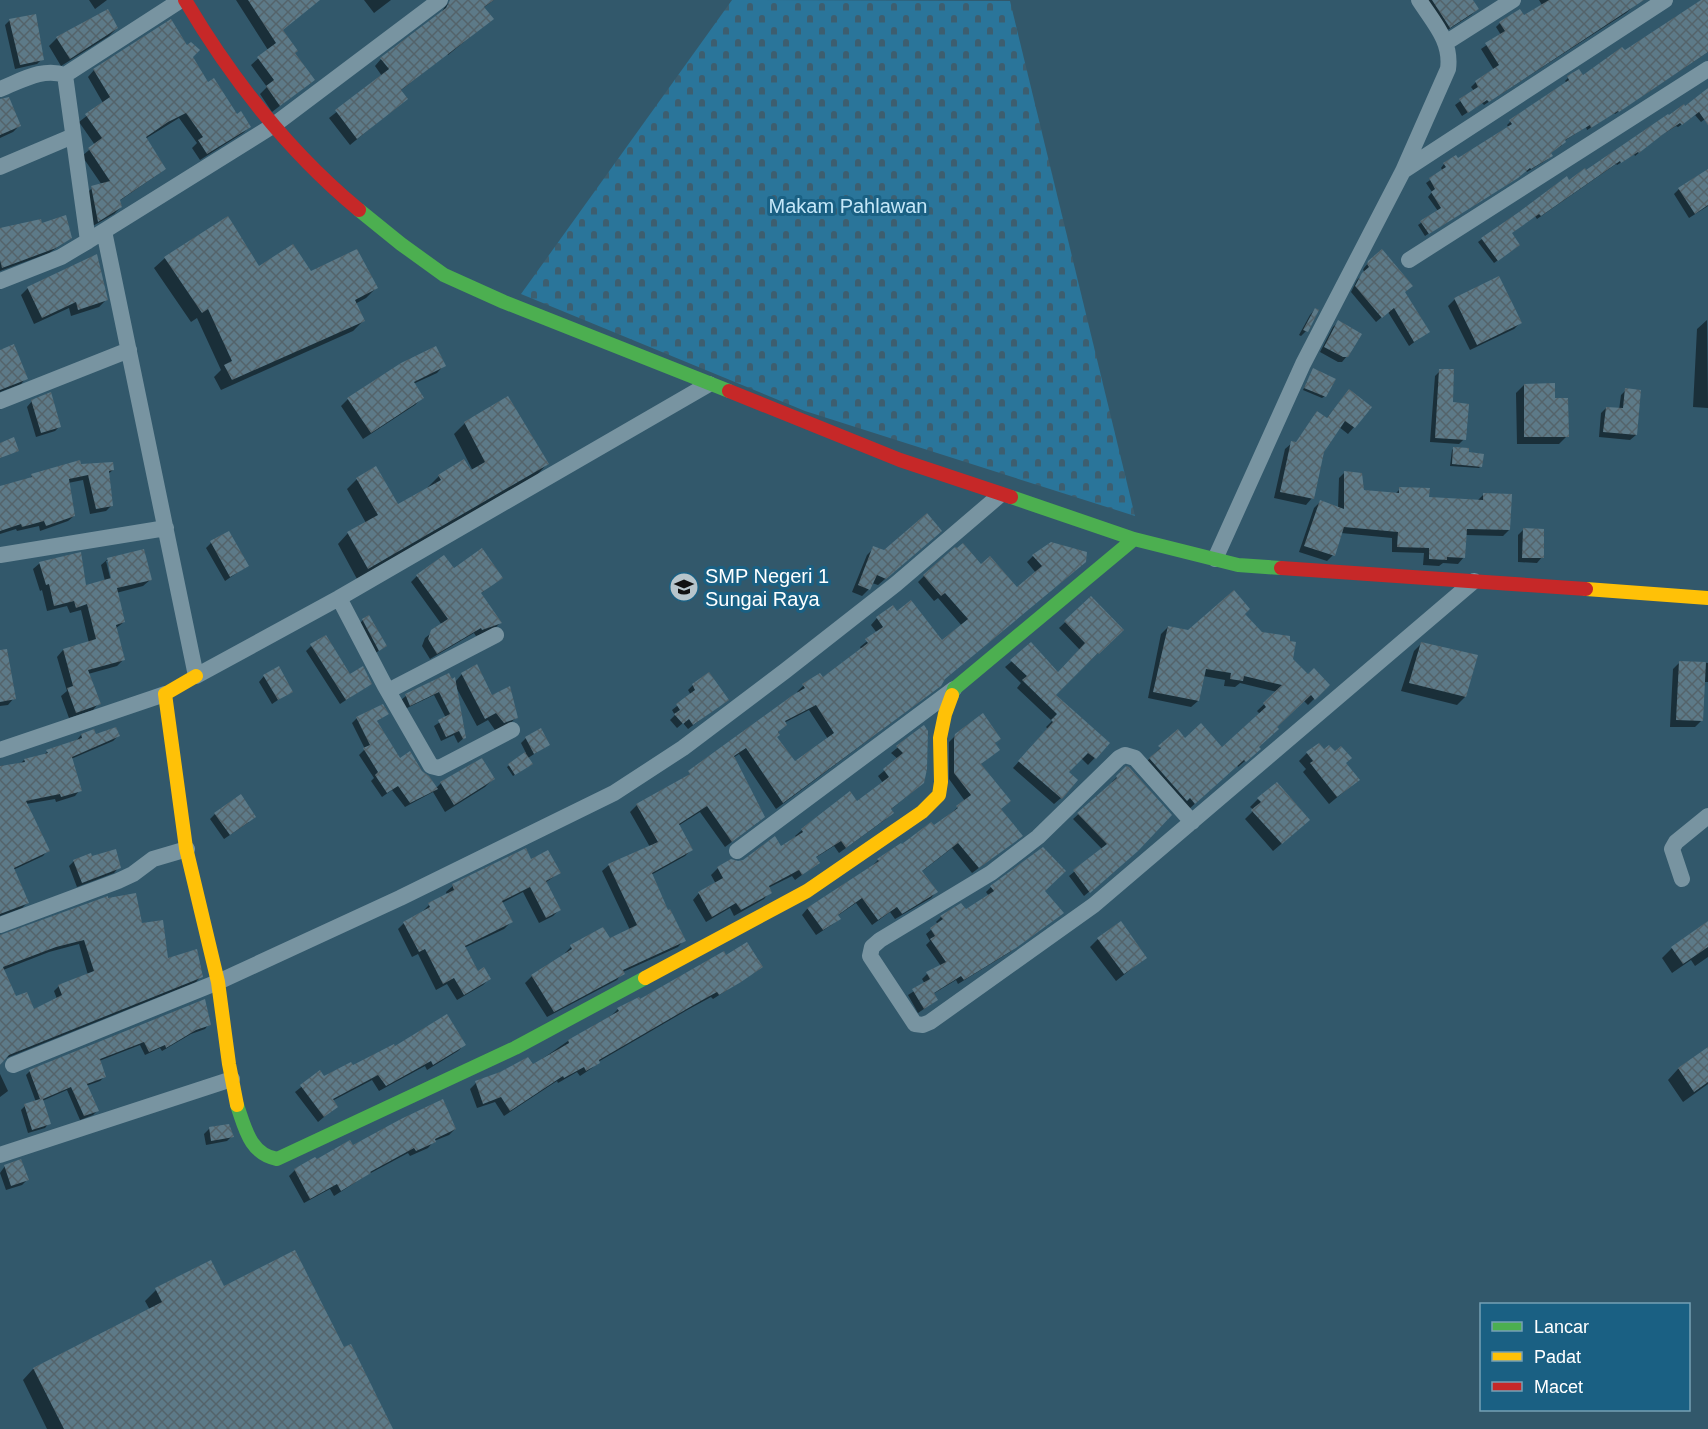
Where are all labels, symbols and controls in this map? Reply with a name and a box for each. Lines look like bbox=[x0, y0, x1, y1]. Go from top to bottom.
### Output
park label: Makam Pahlawan bbox=[769, 195, 927, 217]
place label: SMP Negeri 1 Sungai Raya bbox=[705, 565, 829, 610]
school or university icon: SMP Negeri 1 Sungai Raya bbox=[668, 571, 700, 603]
legend bbox=[1480, 1303, 1690, 1411]
text: Lancar bbox=[1534, 1317, 1589, 1337]
text: Padat bbox=[1534, 1347, 1581, 1367]
text: Macet bbox=[1534, 1377, 1583, 1397]

